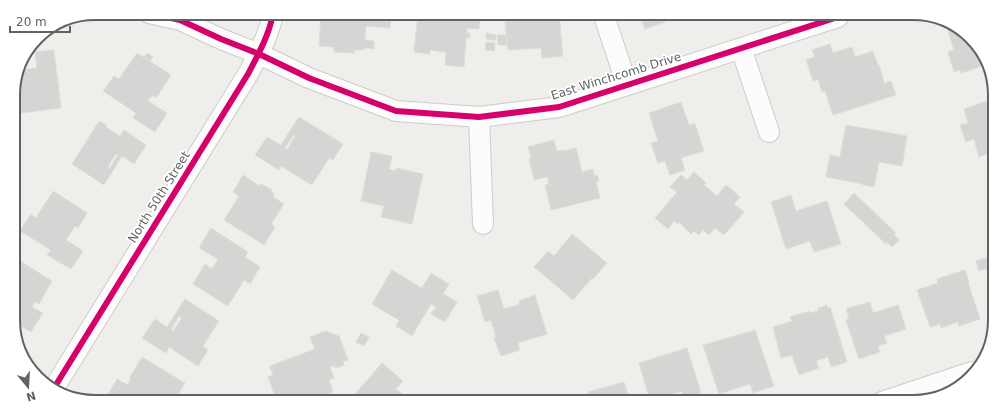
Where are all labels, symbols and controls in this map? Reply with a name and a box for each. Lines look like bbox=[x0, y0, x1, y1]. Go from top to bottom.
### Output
scale bar bbox=[10, 8, 70, 34]
text: 20 m bbox=[16, 15, 47, 29]
street label: East Winchcomb Drive bbox=[549, 49, 683, 103]
street label: North 50th Street bbox=[125, 148, 193, 245]
north arrow bbox=[8, 367, 48, 407]
text: N bbox=[25, 388, 37, 404]

